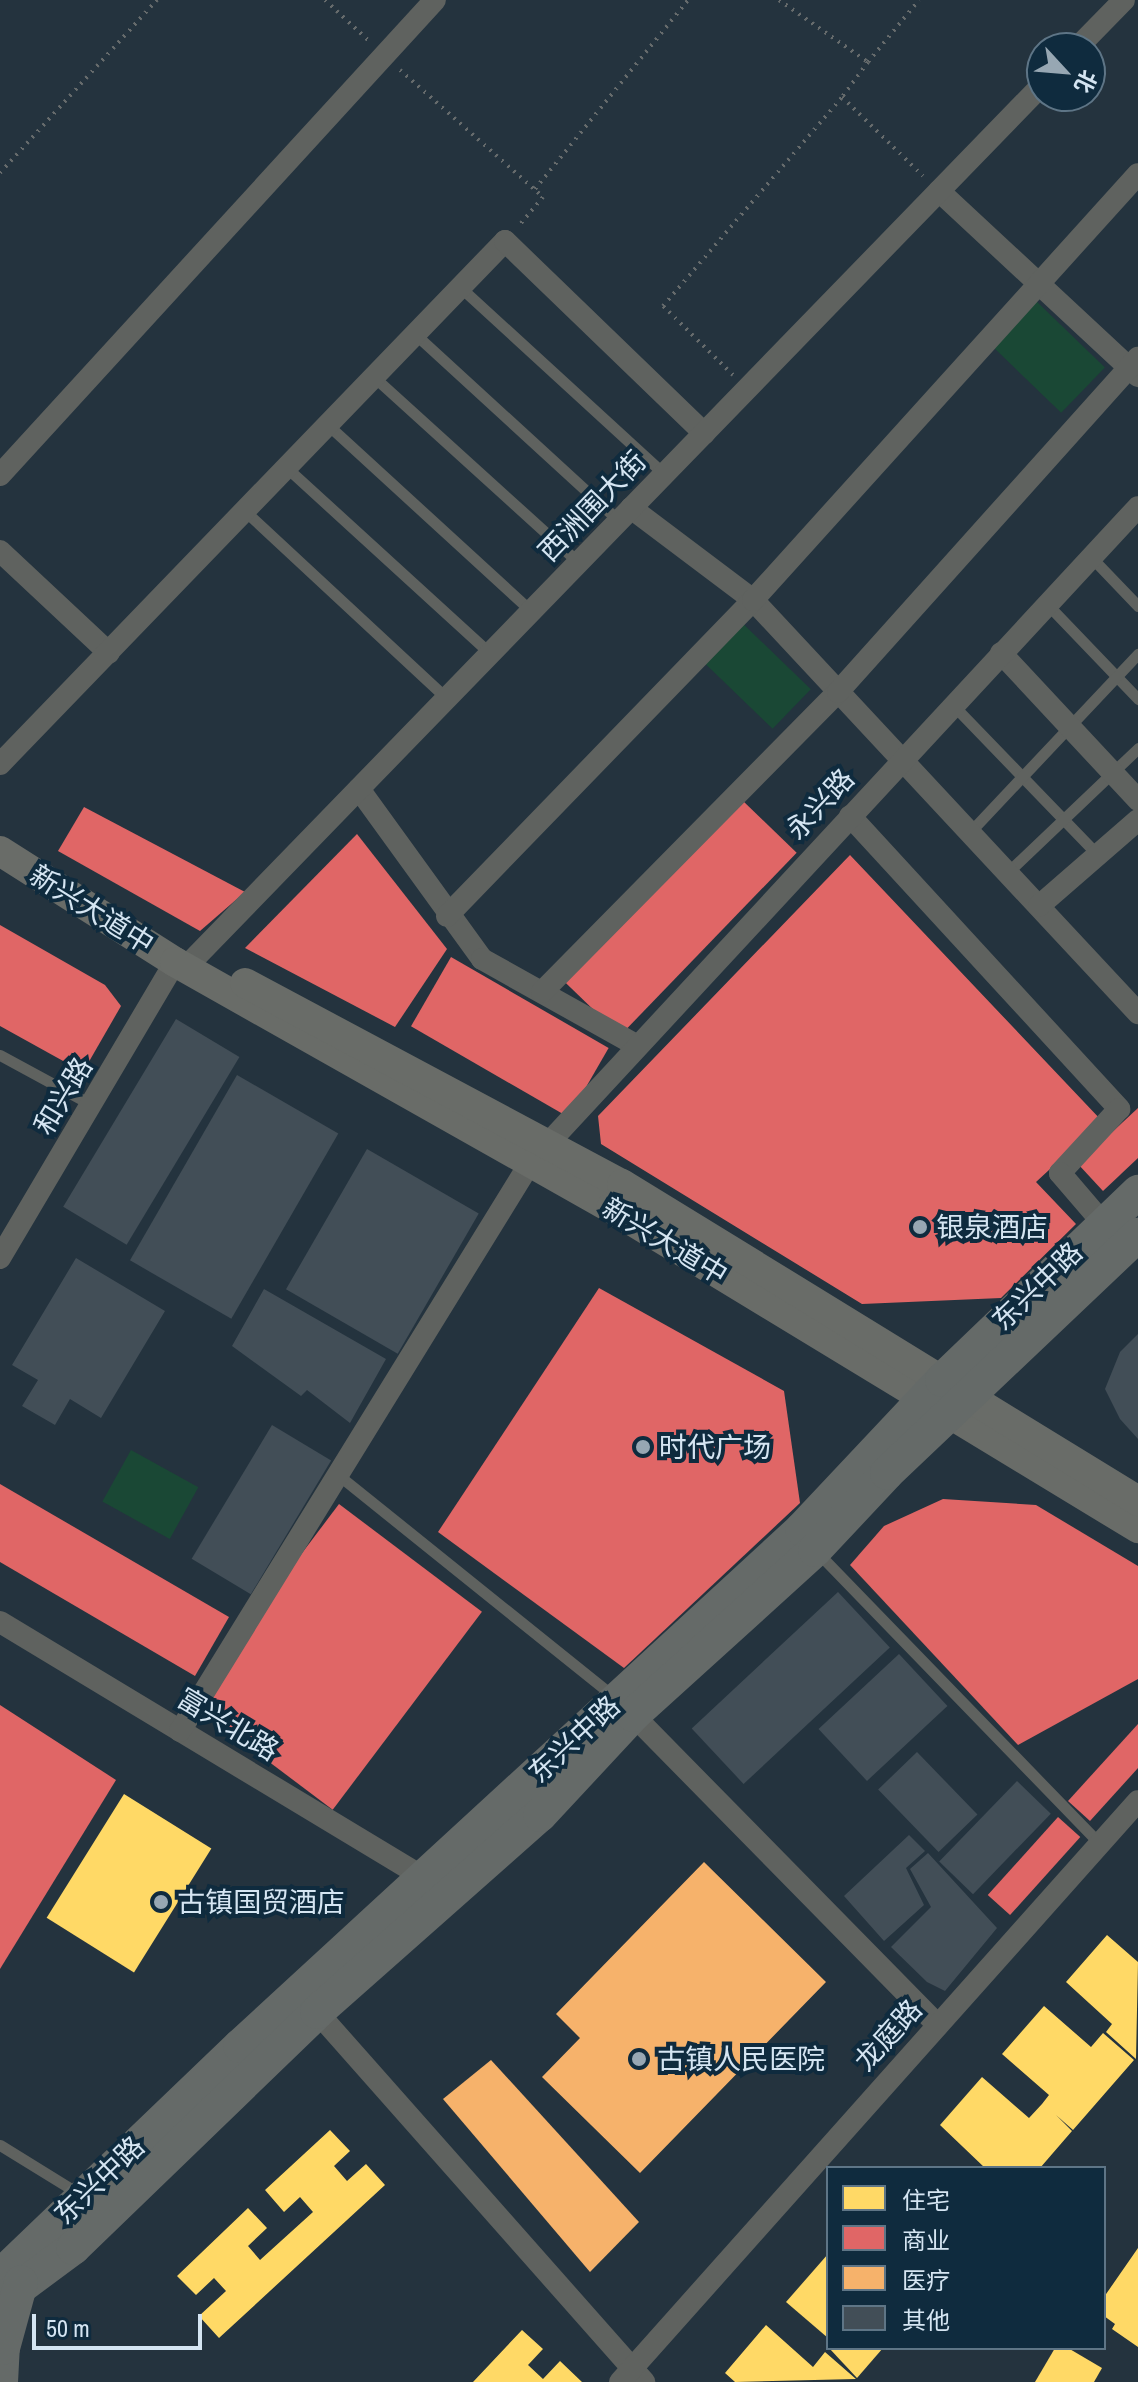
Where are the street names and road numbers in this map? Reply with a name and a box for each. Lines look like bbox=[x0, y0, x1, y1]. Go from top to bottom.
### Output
street label: 西洲围大街 bbox=[531, 444, 653, 568]
street label: 永兴路 bbox=[779, 762, 861, 846]
street label: 新兴大道中 bbox=[24, 858, 160, 960]
street label: 和兴路 bbox=[27, 1051, 99, 1141]
street label: 新兴大道中 bbox=[596, 1191, 734, 1291]
street label: 东兴中路 bbox=[985, 1235, 1089, 1337]
street label: 富兴北路 bbox=[171, 1681, 285, 1767]
street label: 东兴中路 bbox=[522, 1689, 626, 1789]
street label: 龙庭路 bbox=[847, 1993, 929, 2077]
street label: 东兴中路 bbox=[47, 2129, 151, 2231]

